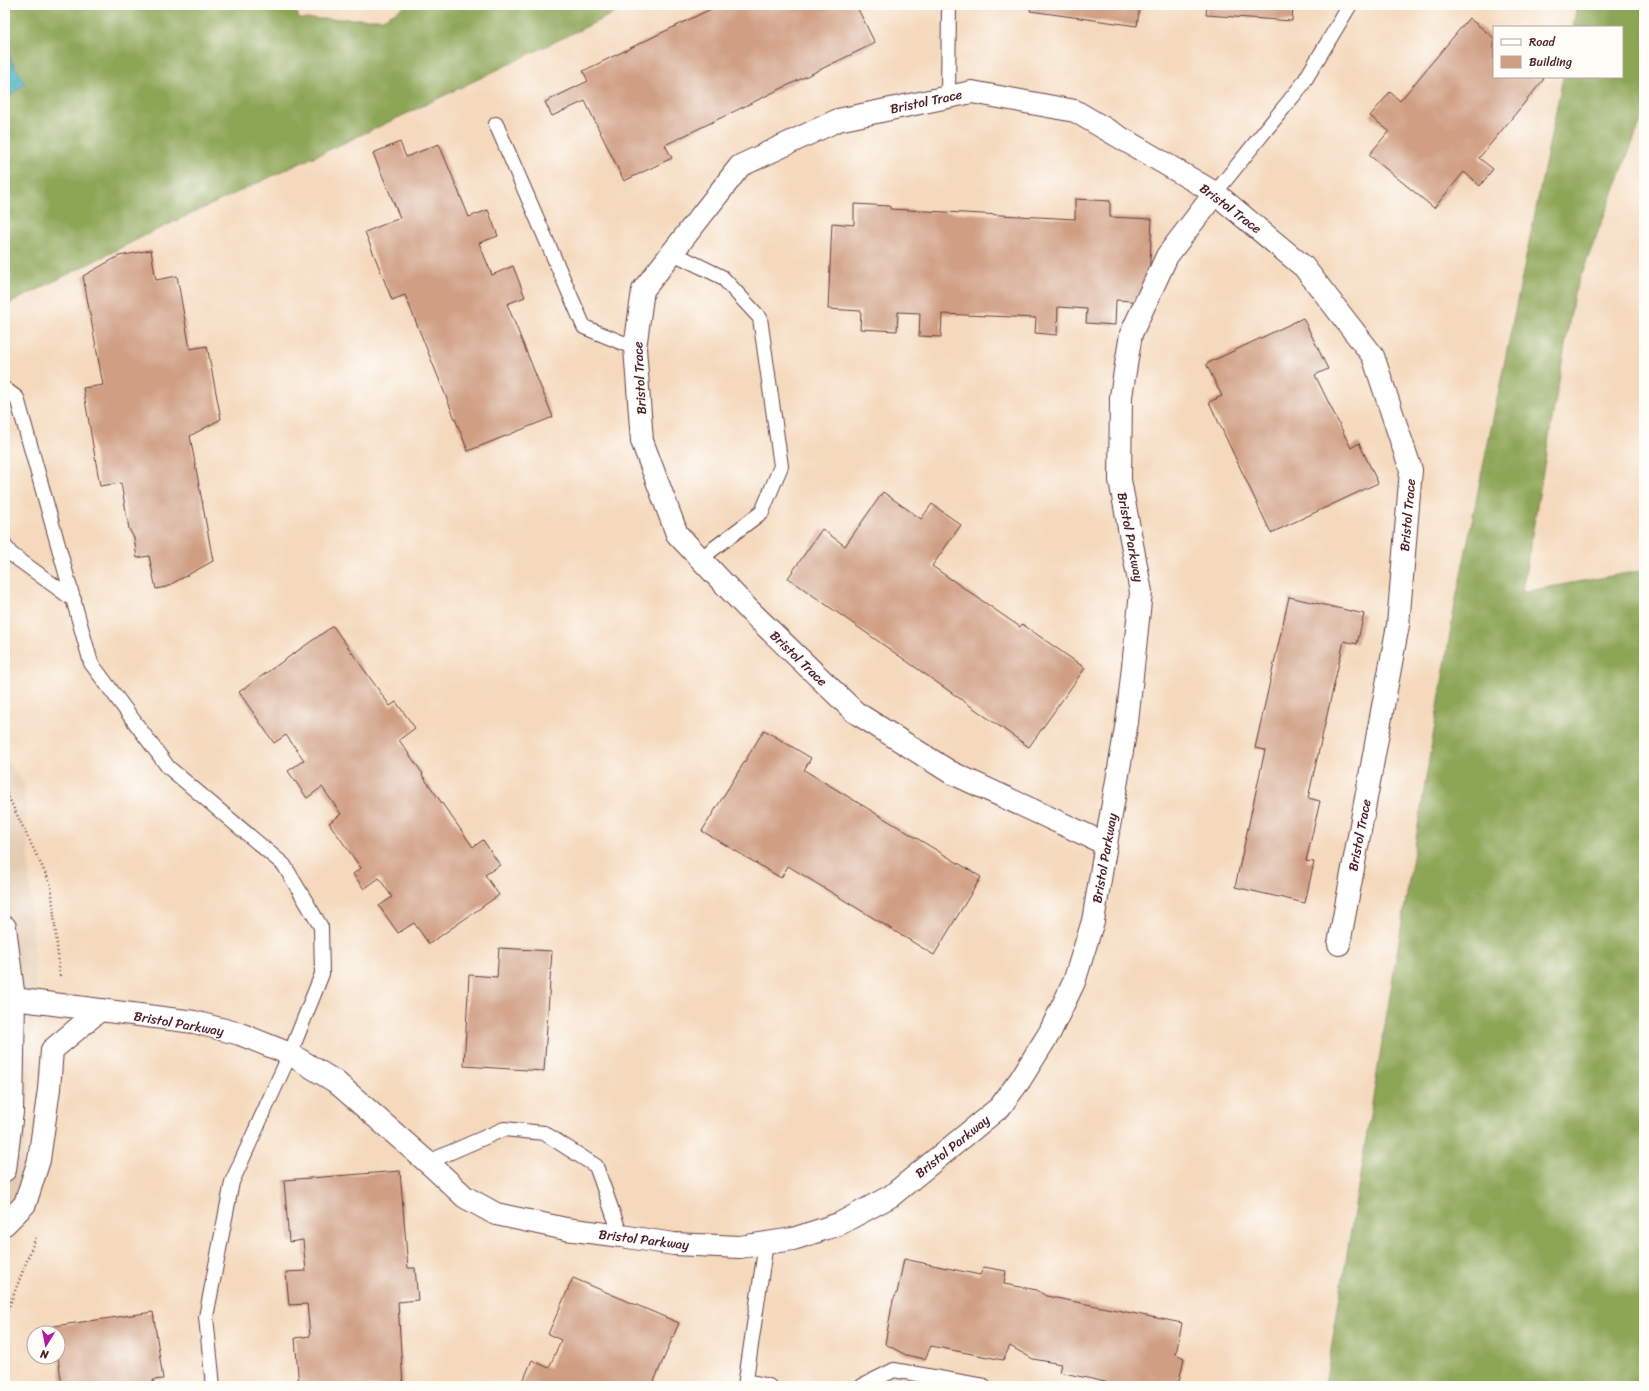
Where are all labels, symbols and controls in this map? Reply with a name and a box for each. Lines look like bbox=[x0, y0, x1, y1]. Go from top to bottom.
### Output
legend bbox=[1493, 26, 1623, 78]
text: Road bbox=[1529, 31, 1556, 53]
text: Building bbox=[1529, 51, 1572, 73]
street label: Bristol Trace bbox=[888, 83, 965, 120]
street label: Bristol Trace bbox=[1195, 177, 1267, 240]
street label: Bristol Trace bbox=[626, 341, 653, 415]
street label: Bristol Trace bbox=[1393, 477, 1422, 552]
street label: Bristol Parkway bbox=[1111, 490, 1151, 584]
street label: Bristol Trace bbox=[764, 625, 833, 692]
street label: Bristol Trace bbox=[1341, 797, 1378, 873]
street label: Bristol Parkway bbox=[1085, 811, 1124, 905]
street label: Bristol Parkway bbox=[132, 1004, 226, 1043]
street label: Bristol Parkway bbox=[910, 1109, 995, 1184]
street label: Bristol Parkway bbox=[597, 1223, 691, 1256]
north arrow bbox=[26, 1325, 66, 1365]
text: N bbox=[39, 1344, 51, 1365]

